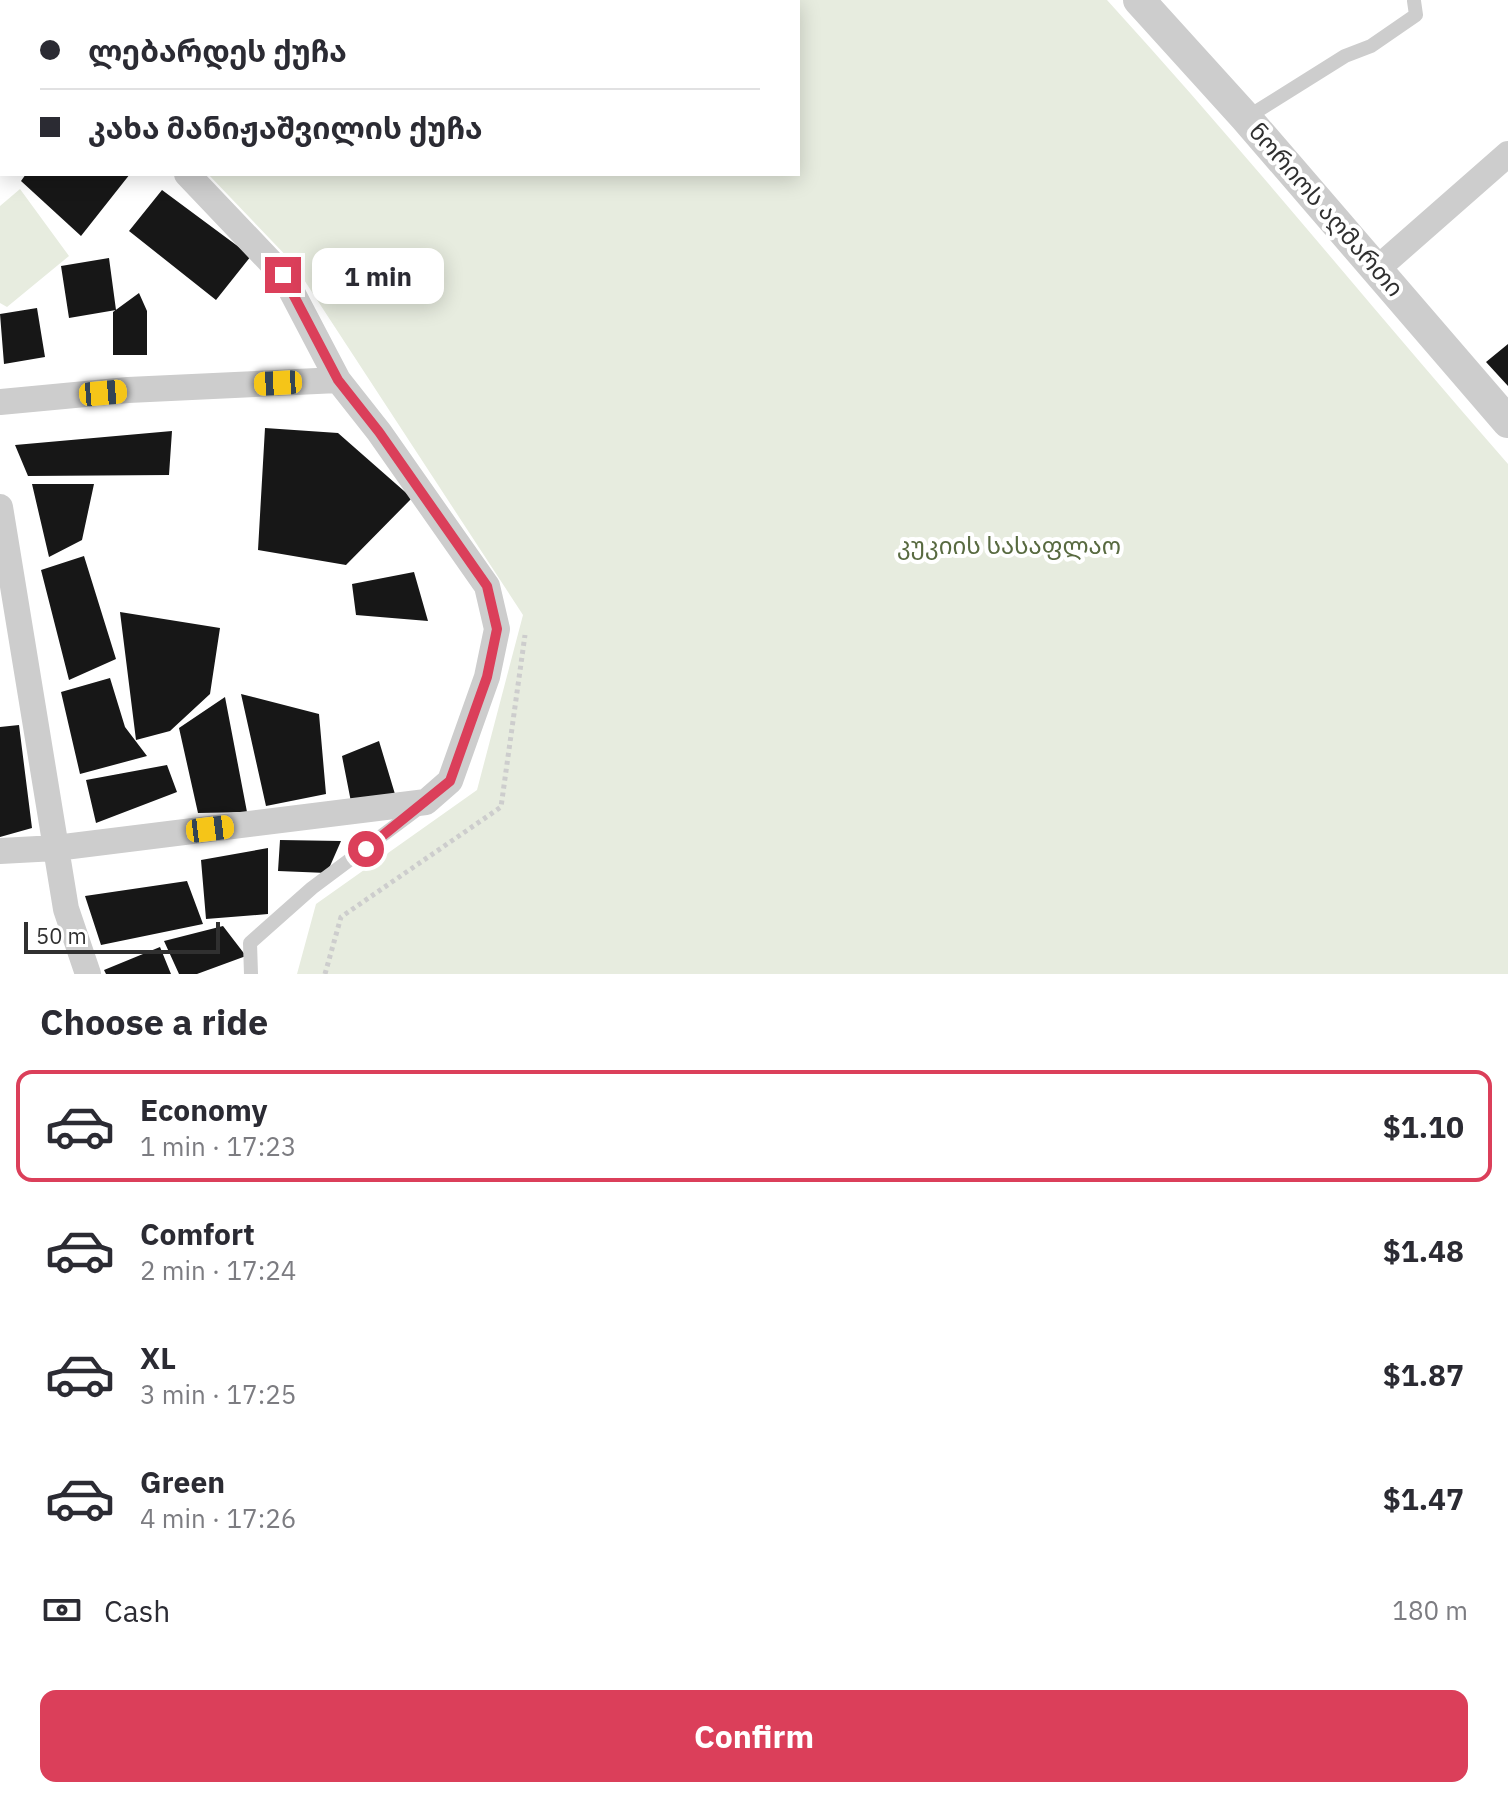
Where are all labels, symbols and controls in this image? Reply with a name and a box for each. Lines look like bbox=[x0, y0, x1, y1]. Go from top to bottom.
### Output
text: ლებარდეს ქუჩა bbox=[88, 31, 347, 70]
text: კახა მანიჟაშვილის ქუჩა bbox=[88, 108, 483, 147]
street label: ნორიოს აღმართი bbox=[1242, 116, 1411, 303]
callout: 1 min bbox=[311, 247, 443, 303]
route end bbox=[265, 257, 301, 293]
text: 1 min bbox=[344, 259, 412, 293]
car bbox=[253, 370, 303, 396]
car bbox=[78, 379, 128, 407]
park label: კუკიის სასაფლაო bbox=[897, 529, 1121, 561]
car bbox=[185, 814, 235, 844]
route start bbox=[348, 831, 384, 867]
scale bar bbox=[24, 918, 220, 954]
text: 50 m bbox=[36, 921, 87, 950]
text: Choose a ride bbox=[40, 998, 268, 1045]
icon: car bbox=[44, 1090, 116, 1162]
text: Economy bbox=[140, 1090, 268, 1129]
text: $1.10 bbox=[1383, 1107, 1464, 1146]
text: 1 min · 17:23 bbox=[140, 1129, 296, 1163]
icon: car bbox=[44, 1214, 116, 1286]
text: Comfort bbox=[140, 1214, 255, 1253]
text: $1.48 bbox=[1383, 1231, 1464, 1270]
text: 2 min · 17:24 bbox=[140, 1253, 296, 1287]
icon: car bbox=[44, 1338, 116, 1410]
text: XL bbox=[140, 1338, 176, 1377]
text: $1.87 bbox=[1383, 1355, 1464, 1394]
text: 3 min · 17:25 bbox=[140, 1377, 296, 1411]
icon: car bbox=[44, 1462, 116, 1534]
text: Green bbox=[140, 1462, 225, 1501]
text: $1.47 bbox=[1383, 1479, 1464, 1518]
text: 4 min · 17:26 bbox=[140, 1501, 296, 1535]
icon: cash bbox=[40, 1588, 84, 1632]
text: Cash bbox=[104, 1591, 170, 1630]
text: 180 m bbox=[1392, 1593, 1468, 1627]
button: Confirm bbox=[40, 1690, 1468, 1782]

